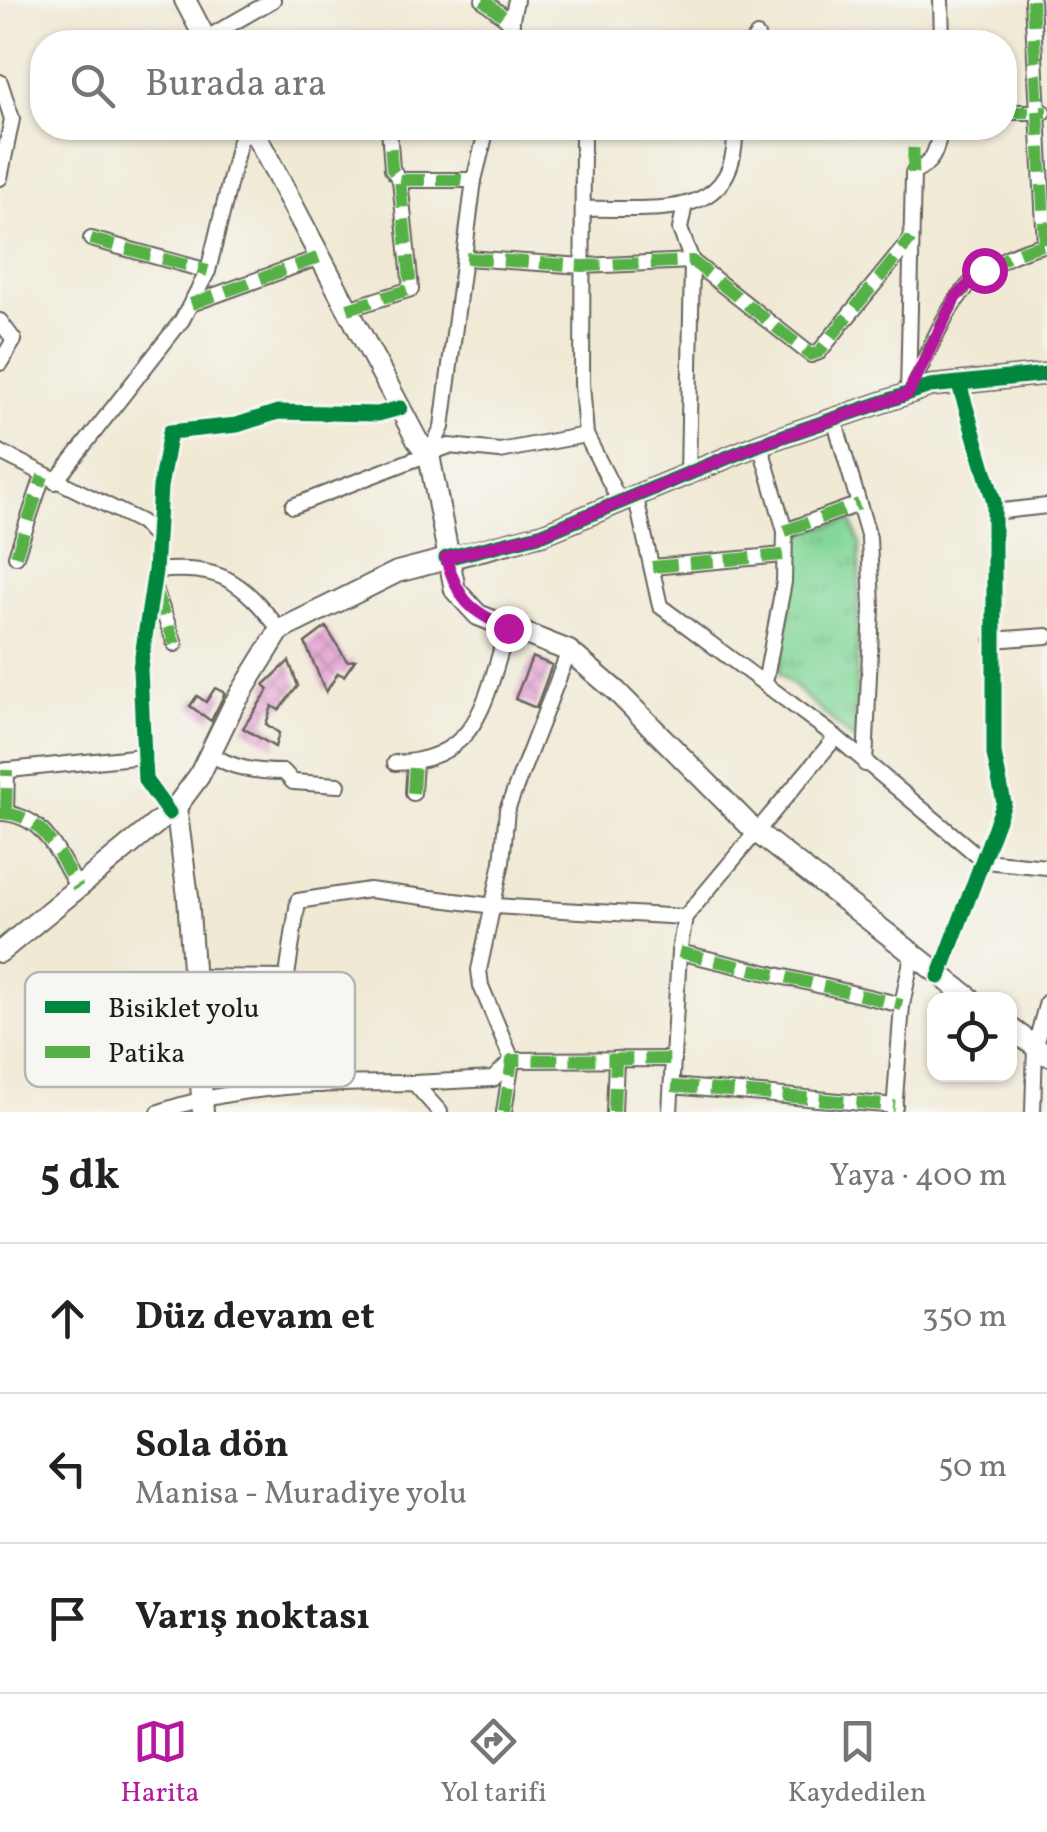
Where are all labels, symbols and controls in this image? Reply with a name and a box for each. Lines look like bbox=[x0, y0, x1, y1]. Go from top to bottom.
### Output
search box bbox=[30, 30, 1017, 140]
icon: search bbox=[65, 58, 120, 113]
text: Burada ara bbox=[145, 59, 327, 112]
route start bbox=[962, 248, 1008, 294]
route end bbox=[486, 606, 532, 652]
legend bbox=[25, 972, 355, 1087]
text: Bisiklet yolu bbox=[108, 990, 259, 1029]
map controls bbox=[927, 992, 1017, 1082]
button: locate bbox=[927, 992, 1017, 1082]
text: Patika bbox=[108, 1035, 185, 1074]
text: 5 dk bbox=[40, 1148, 120, 1207]
text: Yaya · 400 m bbox=[829, 1155, 1007, 1199]
icon: ahead bbox=[40, 1291, 95, 1346]
text: Düz devam et bbox=[135, 1292, 375, 1345]
text: 350 m bbox=[922, 1296, 1007, 1340]
text: Sola dön bbox=[135, 1420, 289, 1473]
icon: left bbox=[40, 1441, 95, 1496]
text: 50 m bbox=[938, 1446, 1007, 1490]
text: Manisa - Muradiye yolu bbox=[135, 1473, 467, 1517]
icon: arrive bbox=[40, 1591, 95, 1646]
text: Varış noktası bbox=[135, 1592, 370, 1645]
tab: Harita bbox=[121, 1714, 200, 1813]
tab: Yol tarifi bbox=[441, 1714, 547, 1813]
tab: Kaydedilen bbox=[788, 1714, 926, 1813]

